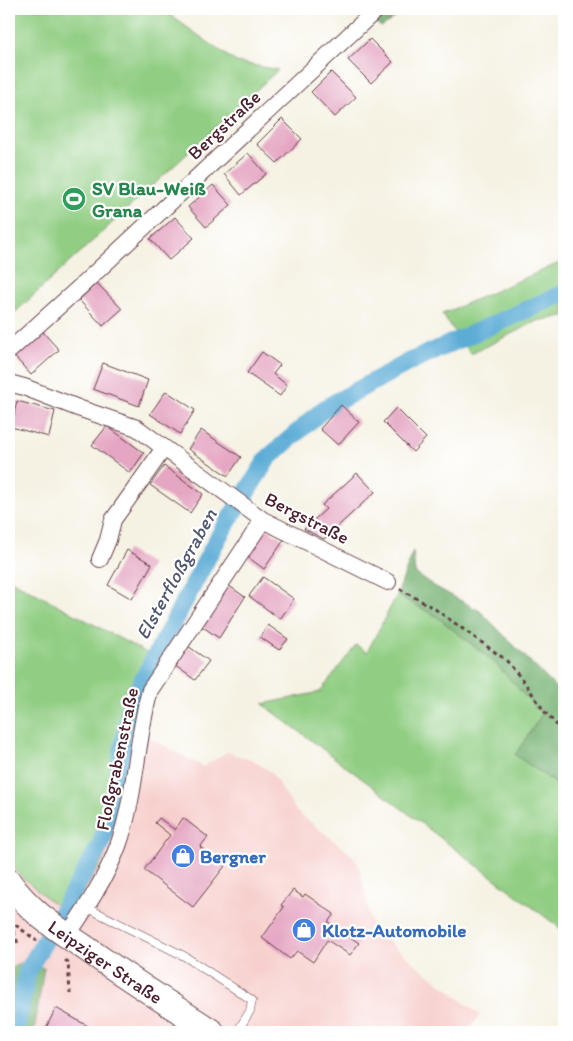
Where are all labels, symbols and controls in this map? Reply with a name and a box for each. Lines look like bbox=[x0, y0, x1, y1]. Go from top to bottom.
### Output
street label: Bergstraße bbox=[183, 85, 265, 165]
place label: SV Blau-Weiß Grana bbox=[92, 177, 206, 222]
sports icon: SV Blau-Weiß Grana bbox=[61, 186, 87, 212]
street label: Bergstraße bbox=[261, 487, 353, 549]
water label: Elsterfloßgraben bbox=[130, 504, 222, 644]
street label: Floßgrabenstraße bbox=[91, 685, 143, 833]
shop icon: Bergner bbox=[170, 843, 196, 869]
place label: Bergner bbox=[200, 845, 266, 868]
street label: Leipziger Straße bbox=[44, 915, 167, 1009]
shop icon: Klotz-Automobile bbox=[291, 917, 317, 943]
place label: Klotz-Automobile bbox=[322, 919, 466, 942]

